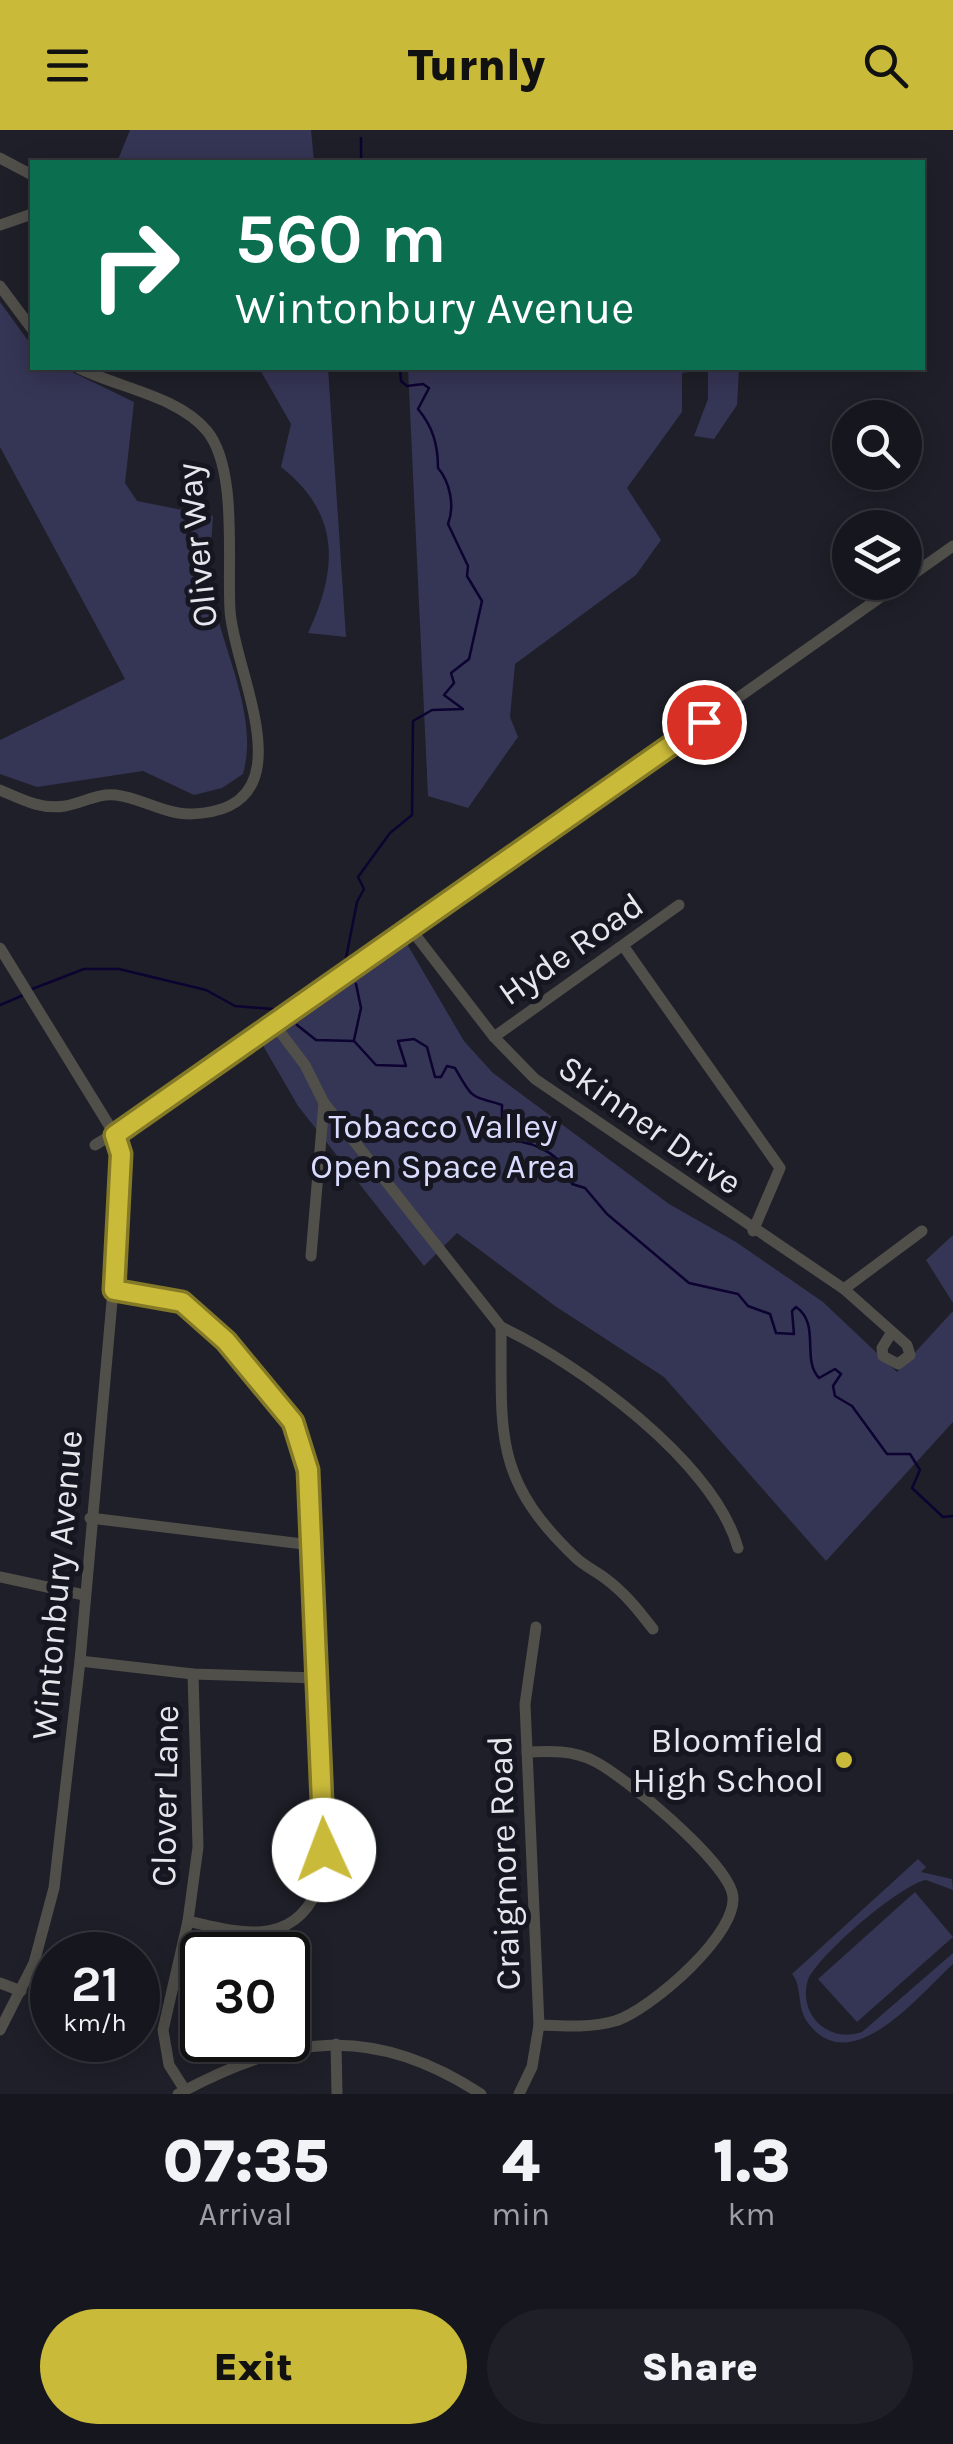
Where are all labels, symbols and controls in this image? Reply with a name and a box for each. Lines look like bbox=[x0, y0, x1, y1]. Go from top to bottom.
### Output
icon: menu bbox=[40, 38, 95, 93]
icon: search bbox=[858, 38, 913, 93]
text: Turnly bbox=[408, 39, 545, 91]
text: 560 m bbox=[235, 198, 447, 280]
icon: right bbox=[70, 200, 200, 330]
text: Wintonbury Avenue bbox=[235, 282, 634, 334]
map controls bbox=[832, 400, 922, 600]
button: search bbox=[832, 400, 922, 490]
street label: Oliver Way bbox=[168, 461, 226, 629]
button: layers bbox=[832, 510, 922, 600]
pin bbox=[662, 680, 747, 765]
icon: arrive bbox=[677, 695, 732, 750]
street label: Hyde Road bbox=[491, 884, 651, 1014]
street label: Skinner Drive bbox=[550, 1047, 750, 1203]
park label: Tobacco Valley Open Space Area bbox=[310, 1106, 576, 1187]
street label: Wintonbury Avenue bbox=[23, 1428, 91, 1742]
street label: Clover Lane bbox=[143, 1705, 187, 1887]
place label: Bloomfield High School bbox=[633, 1720, 824, 1801]
street label: Craigmore Road bbox=[479, 1735, 529, 1991]
marker: Bloomfield High School bbox=[833, 1749, 855, 1771]
position arrow bbox=[272, 1798, 376, 1902]
speed limit sign: 30 bbox=[180, 1932, 310, 2062]
text: 21 bbox=[71, 1955, 119, 2014]
text: km/h bbox=[63, 2008, 127, 2037]
text: 07:35 bbox=[163, 2126, 329, 2196]
text: 4 bbox=[502, 2126, 540, 2196]
text: 1.3 bbox=[713, 2126, 790, 2196]
text: Arrival bbox=[199, 2196, 293, 2233]
text: min bbox=[491, 2196, 550, 2233]
text: km bbox=[728, 2196, 776, 2233]
button: Exit bbox=[40, 2309, 467, 2424]
button: Share bbox=[487, 2309, 913, 2424]

